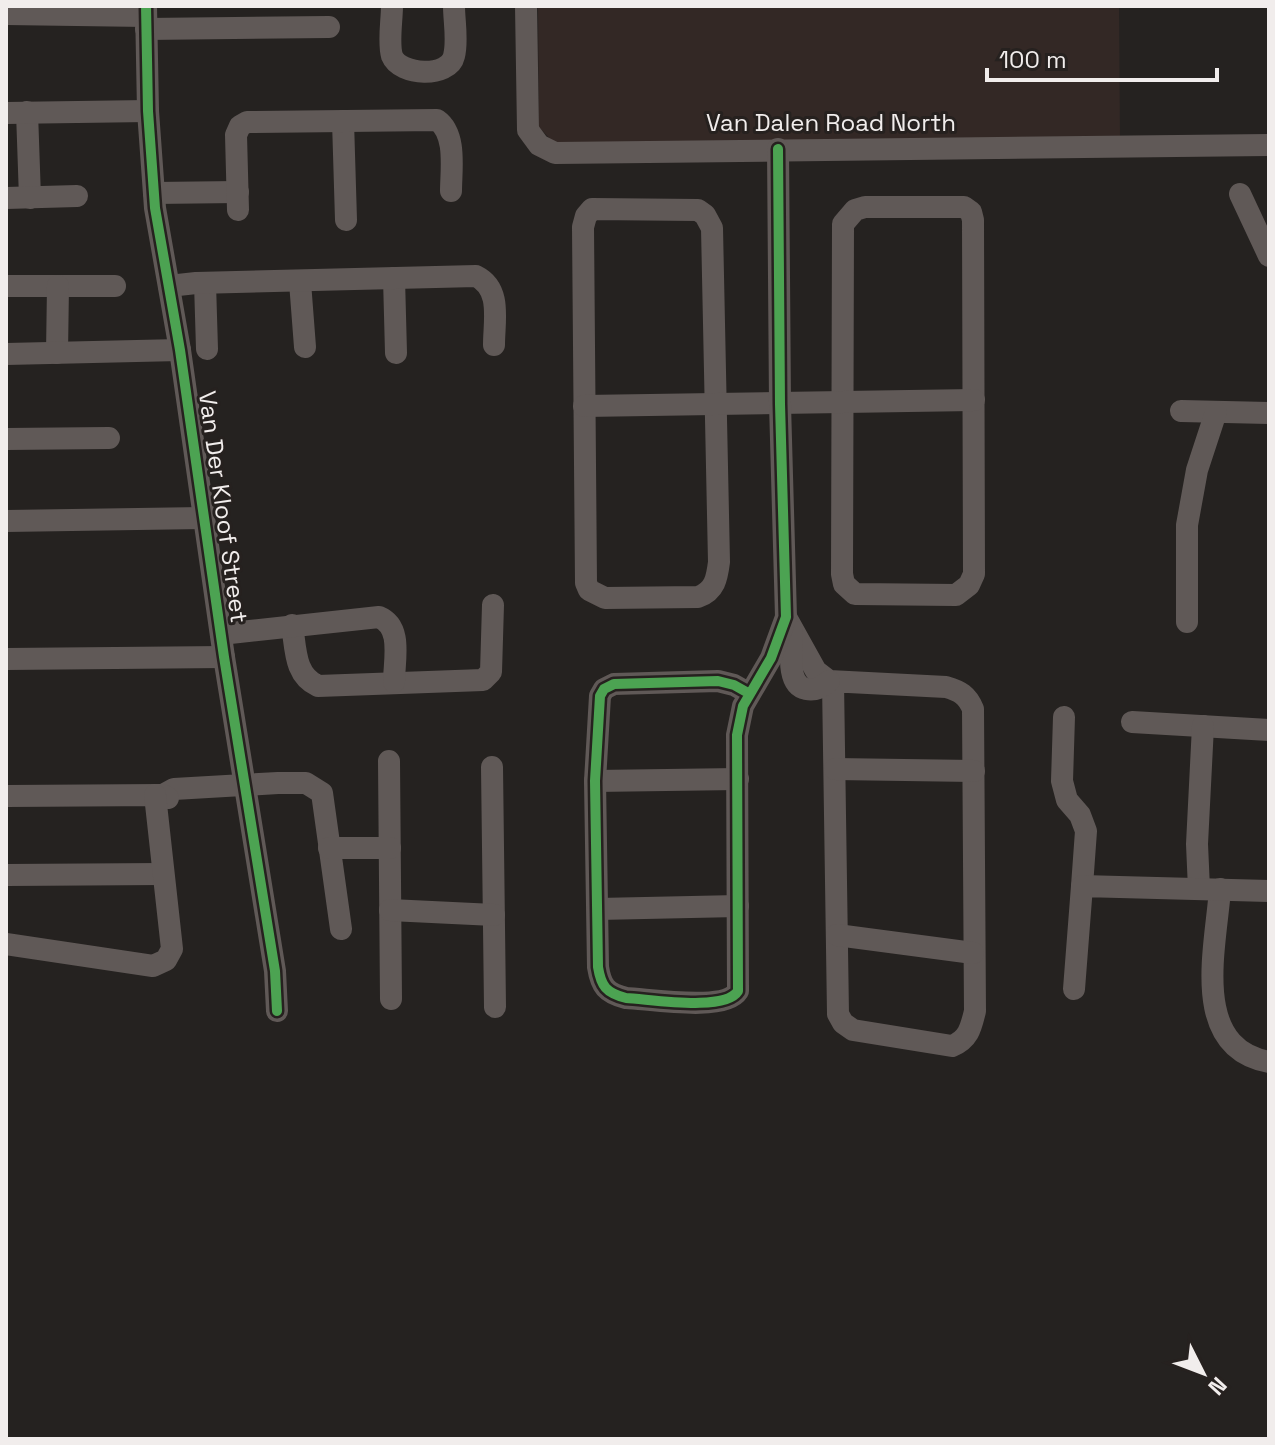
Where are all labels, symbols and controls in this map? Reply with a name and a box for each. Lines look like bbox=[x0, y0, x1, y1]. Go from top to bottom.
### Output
scale bar bbox=[987, 32, 1217, 82]
text: 100 m bbox=[999, 44, 1067, 75]
street label: Van Dalen Road North bbox=[706, 107, 956, 138]
street label: Van Der Kloof Street bbox=[192, 389, 255, 625]
north arrow bbox=[1163, 1333, 1243, 1413]
text: N bbox=[1203, 1372, 1233, 1401]

